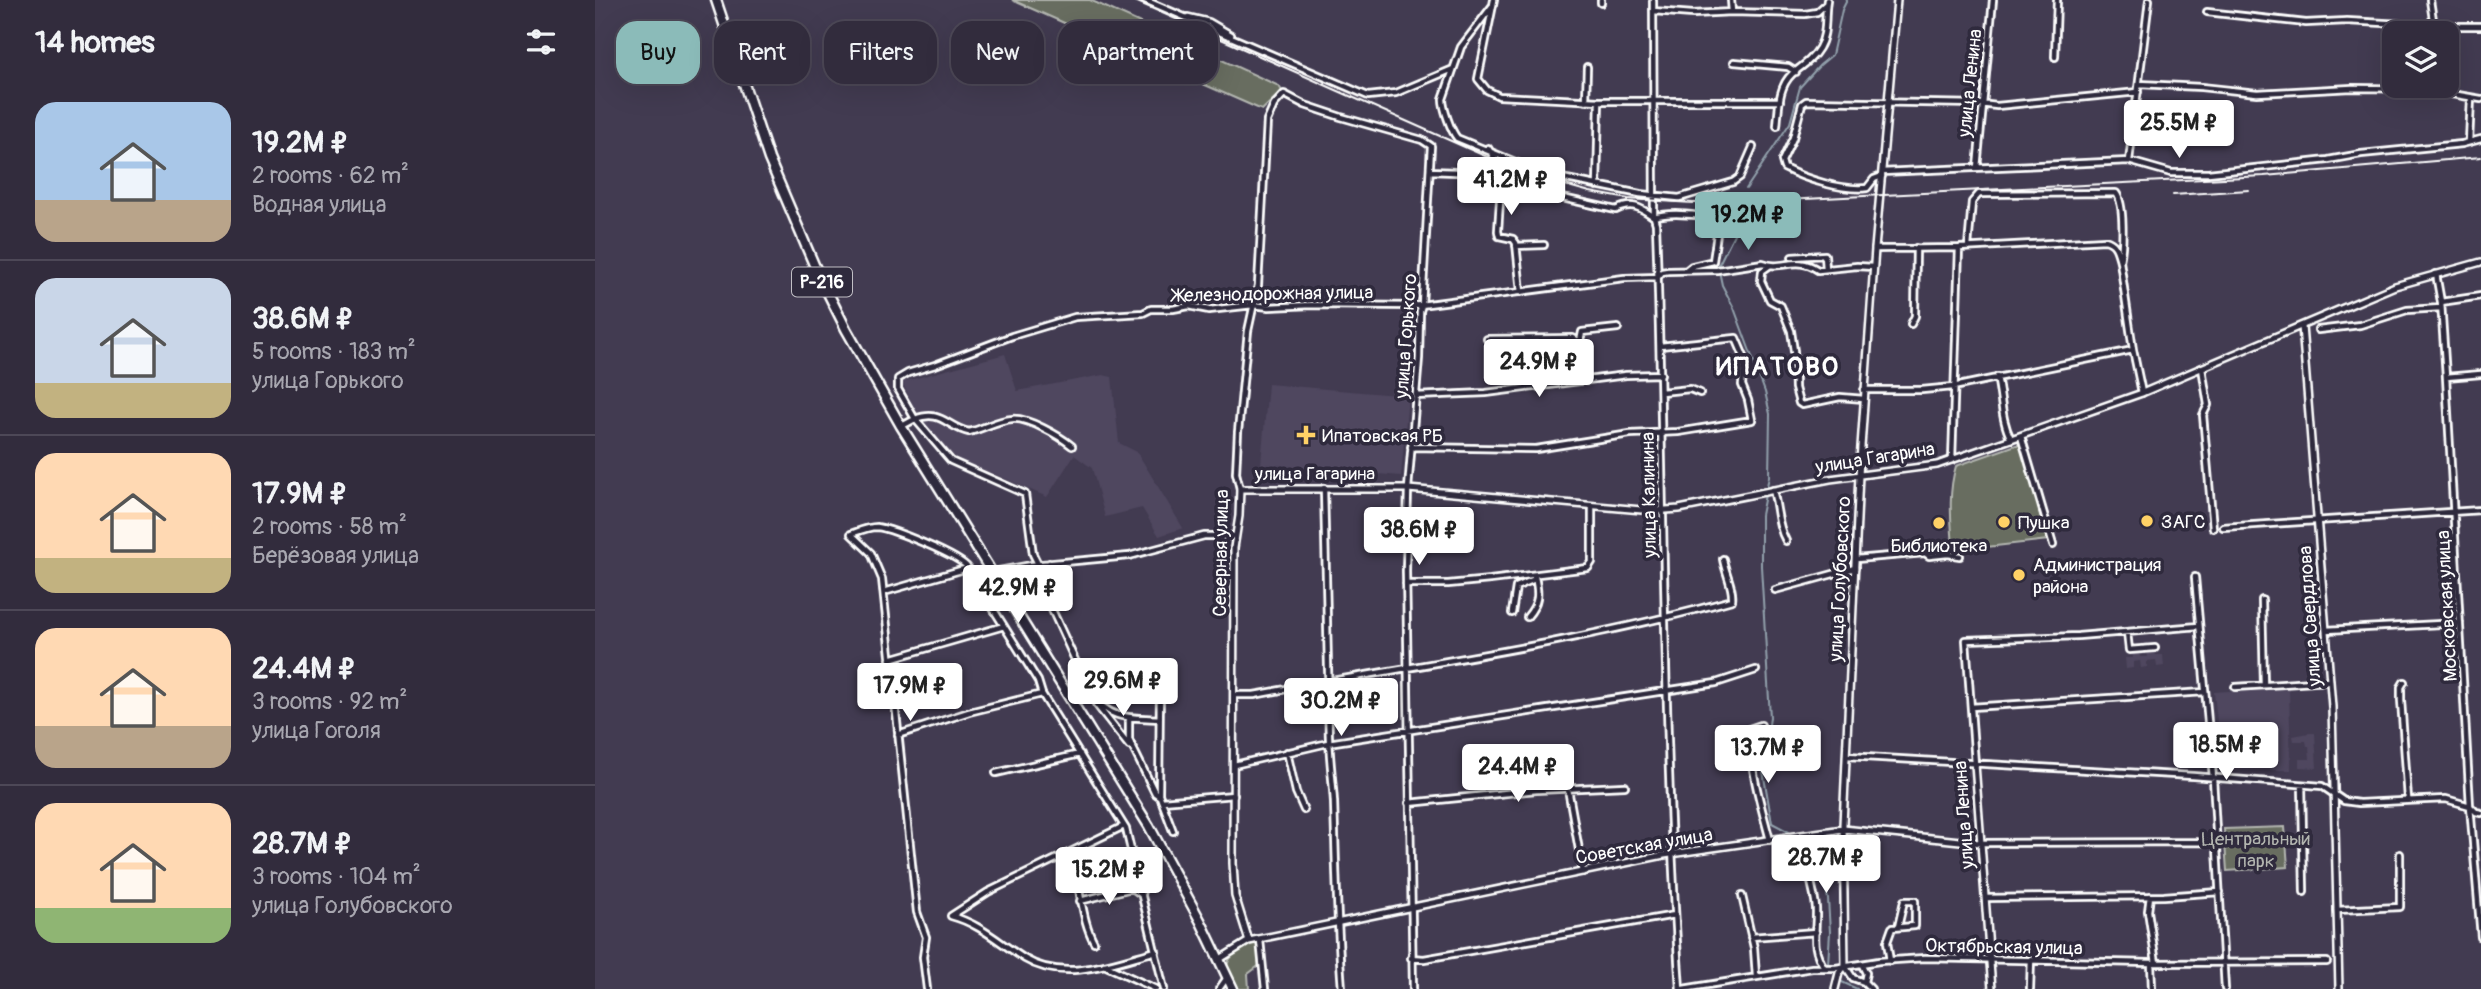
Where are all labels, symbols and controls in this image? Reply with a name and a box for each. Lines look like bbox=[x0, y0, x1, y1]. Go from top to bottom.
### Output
chip: Buy bbox=[616, 21, 700, 84]
chip: Rent bbox=[714, 21, 810, 84]
chip: Filters bbox=[824, 21, 937, 84]
chip: New bbox=[951, 21, 1044, 84]
chip: Apartment bbox=[1058, 21, 1218, 84]
map controls bbox=[2382, 21, 2459, 98]
button: layers bbox=[2382, 21, 2459, 98]
icon: filters bbox=[522, 23, 560, 61]
text: 14 homes bbox=[35, 24, 155, 61]
street label: улица Ленина bbox=[1952, 28, 1988, 139]
pin: 25.5M ₽ bbox=[2114, 100, 2244, 160]
text: 25.5M ₽ bbox=[2140, 108, 2218, 137]
text: 19.2M ₽ bbox=[252, 124, 349, 161]
icon: home bbox=[91, 130, 175, 214]
pin: 41.2M ₽ bbox=[1446, 158, 1576, 217]
text: 2 rooms · 62 m² bbox=[252, 161, 409, 190]
text: 41.2M ₽ bbox=[1473, 165, 1549, 194]
text: Водная улица bbox=[252, 190, 386, 219]
pin: 19.2M ₽ bbox=[1683, 192, 1813, 252]
text: 19.2M ₽ bbox=[1711, 200, 1785, 229]
road number: Р-216 bbox=[792, 268, 852, 296]
street label: улица Горького bbox=[1390, 273, 1422, 400]
street label: Железнодорожная улица bbox=[1170, 280, 1374, 308]
text: 38.6M ₽ bbox=[252, 300, 354, 337]
icon: home bbox=[91, 306, 175, 390]
text: 5 rooms · 183 m² bbox=[252, 337, 416, 366]
pin: 24.9M ₽ bbox=[1474, 340, 1604, 399]
text: 24.9M ₽ bbox=[1500, 347, 1578, 376]
district label: ИПАТОВО bbox=[1716, 351, 1840, 383]
text: улица Горького bbox=[252, 366, 403, 395]
place label: Ипатовская РБ bbox=[1322, 424, 1443, 448]
marker: Ипатовская РБ bbox=[1296, 425, 1316, 445]
street label: улица Калинина bbox=[1636, 432, 1662, 559]
street label: улица Гагарина bbox=[1813, 437, 1937, 479]
street label: улица Гагарина bbox=[1254, 462, 1375, 486]
text: 17.9M ₽ bbox=[252, 475, 348, 512]
icon: home bbox=[91, 481, 175, 565]
street label: Северная улица bbox=[1208, 489, 1234, 617]
street label: улица Голубовского bbox=[1824, 496, 1856, 663]
pin: 38.6M ₽ bbox=[1354, 508, 1484, 567]
place label: ЗАГС bbox=[2161, 510, 2206, 534]
place label: Пушка bbox=[2018, 511, 2070, 535]
text: 2 rooms · 58 m² bbox=[252, 512, 407, 541]
marker: ЗАГС bbox=[2139, 513, 2155, 529]
marker: Пушка bbox=[1996, 514, 2012, 530]
text: 38.6M ₽ bbox=[1380, 515, 1458, 544]
marker: Библиотека bbox=[1931, 515, 1947, 531]
street label: Московская улица bbox=[2431, 529, 2463, 682]
place label: Библиотека bbox=[1891, 534, 1988, 558]
text: Берёзовая улица bbox=[252, 541, 419, 570]
street label: улица Свердлова bbox=[2293, 545, 2327, 688]
place label: Администрация района bbox=[2033, 553, 2162, 599]
pin: 42.9M ₽ bbox=[953, 566, 1083, 625]
marker: Администрация района bbox=[2011, 567, 2027, 583]
text: 42.9M ₽ bbox=[979, 573, 1057, 602]
text: 24.4M ₽ bbox=[252, 650, 356, 687]
icon: home bbox=[91, 656, 175, 740]
pin: 29.6M ₽ bbox=[1058, 658, 1188, 718]
pin: 17.9M ₽ bbox=[845, 664, 975, 723]
text: 29.6M ₽ bbox=[1084, 666, 1162, 695]
text: 17.9M ₽ bbox=[873, 671, 947, 700]
pin: 30.2M ₽ bbox=[1276, 678, 1406, 738]
text: 30.2M ₽ bbox=[1300, 686, 1382, 715]
text: 3 rooms · 92 m² bbox=[252, 687, 407, 716]
text: улица Гоголя bbox=[252, 716, 381, 745]
pin: 18.5M ₽ bbox=[2161, 722, 2291, 782]
pin: 13.7M ₽ bbox=[1703, 726, 1833, 785]
text: 18.5M ₽ bbox=[2189, 730, 2263, 759]
text: 13.7M ₽ bbox=[1731, 733, 1805, 762]
pin: 24.4M ₽ bbox=[1453, 744, 1583, 804]
text: 24.4M ₽ bbox=[1478, 752, 1558, 781]
street label: улица Ленина bbox=[1948, 760, 1980, 871]
street label: Советская улица bbox=[1574, 822, 1715, 870]
text: 28.7M ₽ bbox=[252, 825, 352, 862]
park label: Центральный парк bbox=[2201, 827, 2311, 873]
icon: home bbox=[91, 831, 175, 915]
pin: 28.7M ₽ bbox=[1761, 836, 1891, 895]
text: 28.7M ₽ bbox=[1787, 843, 1865, 872]
pin: 15.2M ₽ bbox=[1044, 848, 1174, 907]
text: 15.2M ₽ bbox=[1072, 855, 1146, 884]
text: 3 rooms · 104 m² bbox=[252, 862, 421, 891]
text: улица Голубовского bbox=[252, 891, 453, 920]
street label: Октябрьская улица bbox=[1925, 934, 2083, 960]

